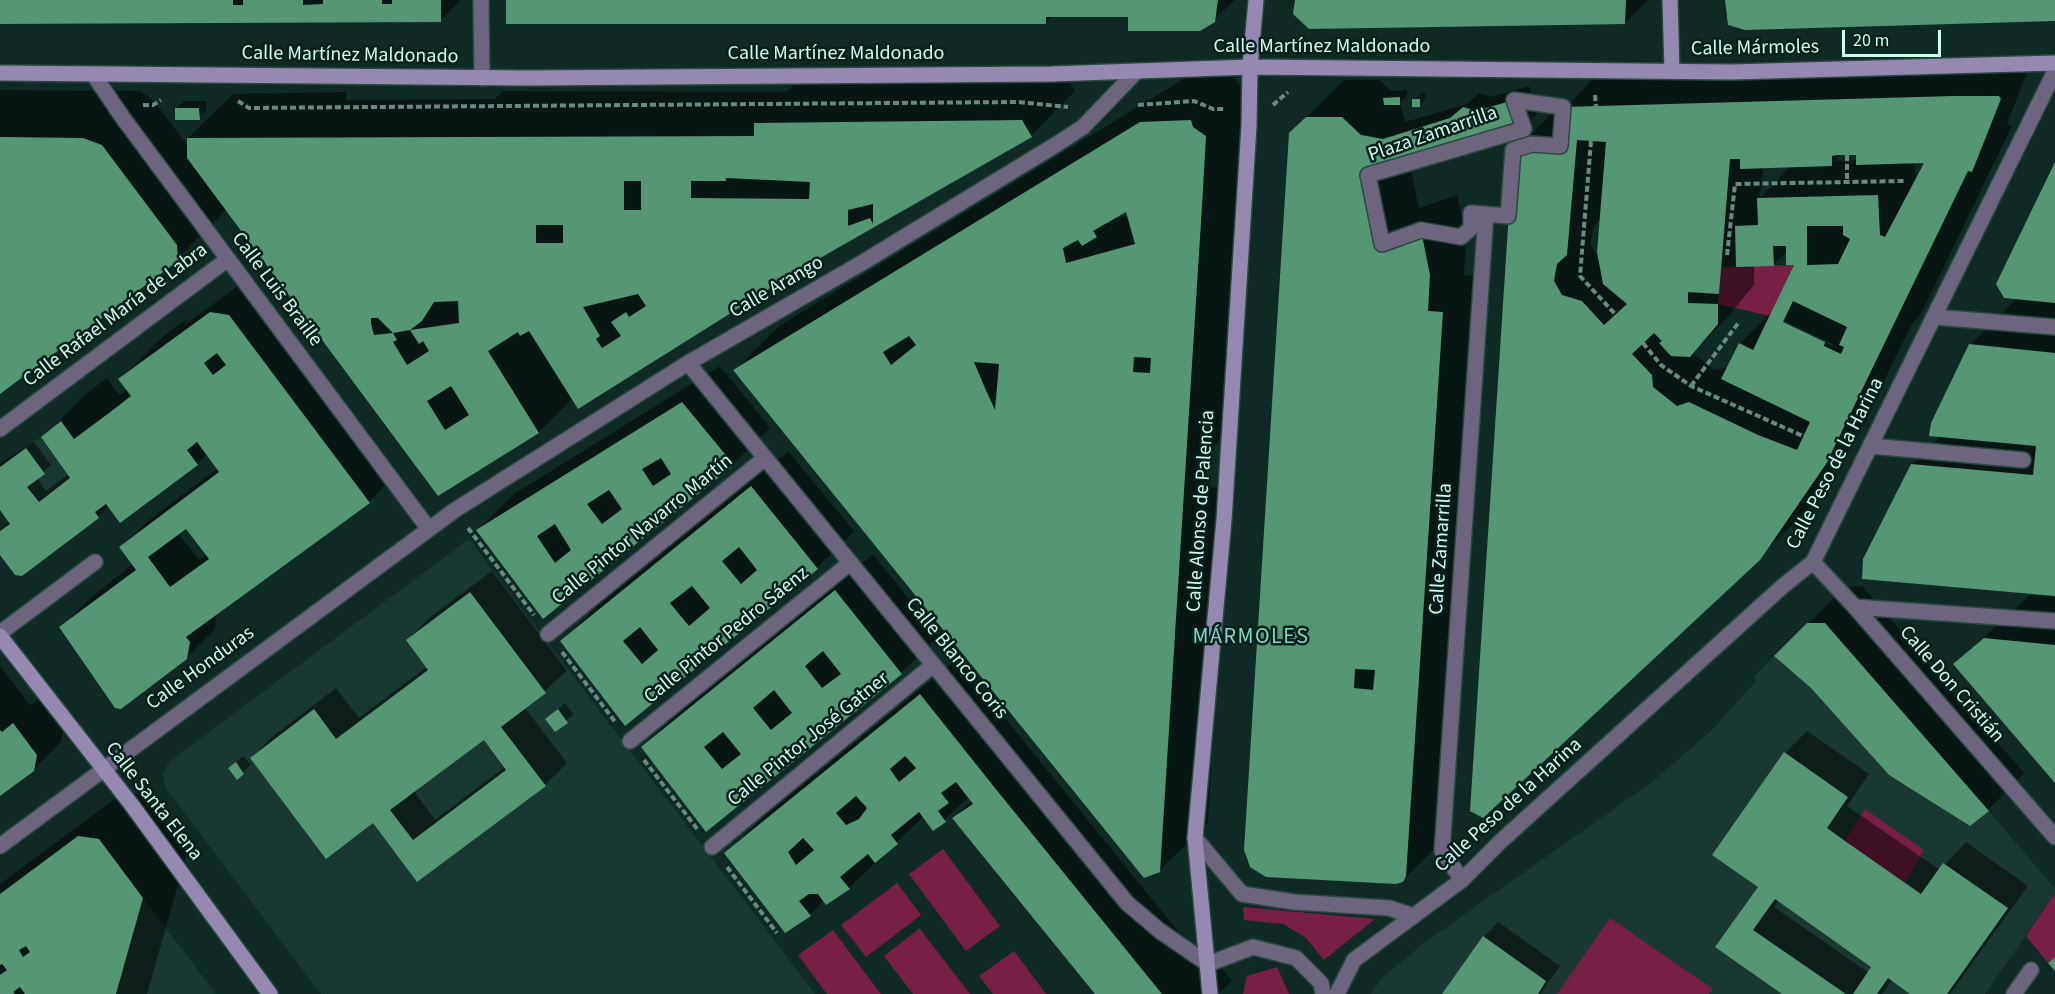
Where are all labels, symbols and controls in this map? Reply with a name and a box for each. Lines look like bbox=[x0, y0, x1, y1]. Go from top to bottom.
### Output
scale bar bbox=[1845, 18, 1944, 56]
text: 20 m bbox=[1853, 28, 1889, 53]
street label: Calle Martínez Maldonado bbox=[1214, 36, 1430, 60]
street label: Calle Mármoles bbox=[1691, 36, 1819, 62]
street label: Calle Martínez Maldonado bbox=[241, 42, 459, 70]
street label: Calle Martínez Maldonado bbox=[728, 43, 944, 67]
street label: Plaza Zamarrilla bbox=[1365, 102, 1501, 168]
street label: Calle Luis Braille bbox=[225, 228, 327, 352]
street label: Calle Rafael María de Labra bbox=[19, 239, 213, 393]
street label: Calle Arango bbox=[726, 251, 828, 325]
street label: Calle Peso de la Harina bbox=[1782, 374, 1890, 554]
street label: Calle Alonso de Palencia bbox=[1183, 409, 1221, 613]
street label: Calle Pintor Navarro Martín bbox=[548, 450, 738, 610]
street label: Calle Zamarrilla bbox=[1425, 482, 1459, 616]
street label: Calle Pintor Pedro Sáenz bbox=[640, 562, 814, 710]
street label: Calle Blanco Coris bbox=[900, 593, 1012, 725]
street label: Calle Don Cristián bbox=[1894, 621, 2008, 749]
street label: Calle Honduras bbox=[142, 622, 260, 716]
district label: MÁRMOLES bbox=[1192, 625, 1310, 651]
street label: Calle Pintor José Gatner bbox=[724, 668, 894, 812]
street label: Calle Peso de la Harina bbox=[1430, 734, 1588, 878]
street label: Calle Santa Elena bbox=[99, 738, 207, 866]

